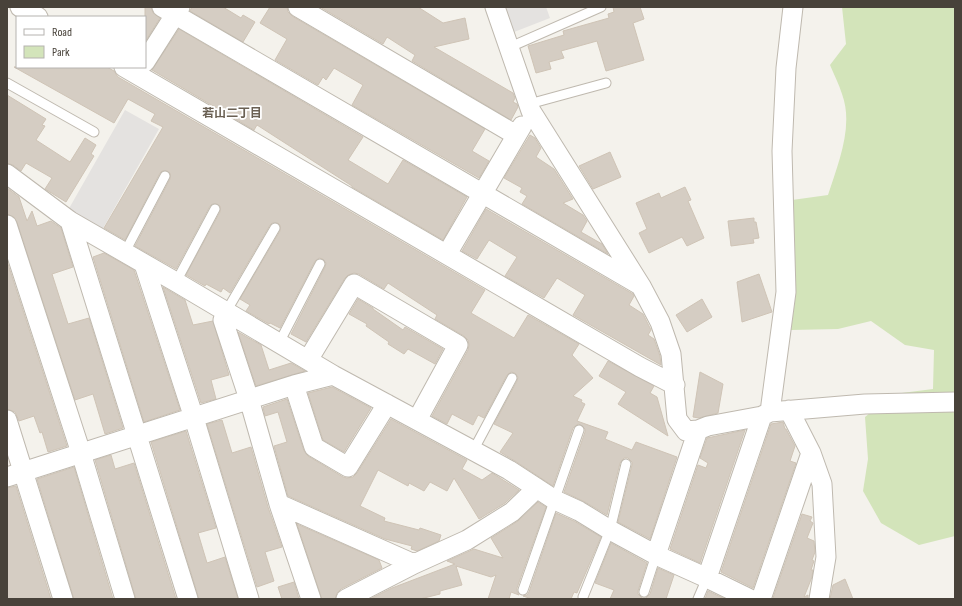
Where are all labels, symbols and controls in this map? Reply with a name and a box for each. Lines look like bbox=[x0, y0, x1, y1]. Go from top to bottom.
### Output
legend bbox=[16, 16, 146, 68]
text: Road bbox=[52, 25, 72, 40]
text: Park bbox=[52, 45, 70, 60]
district label: 若山二丁目 bbox=[202, 106, 262, 121]

